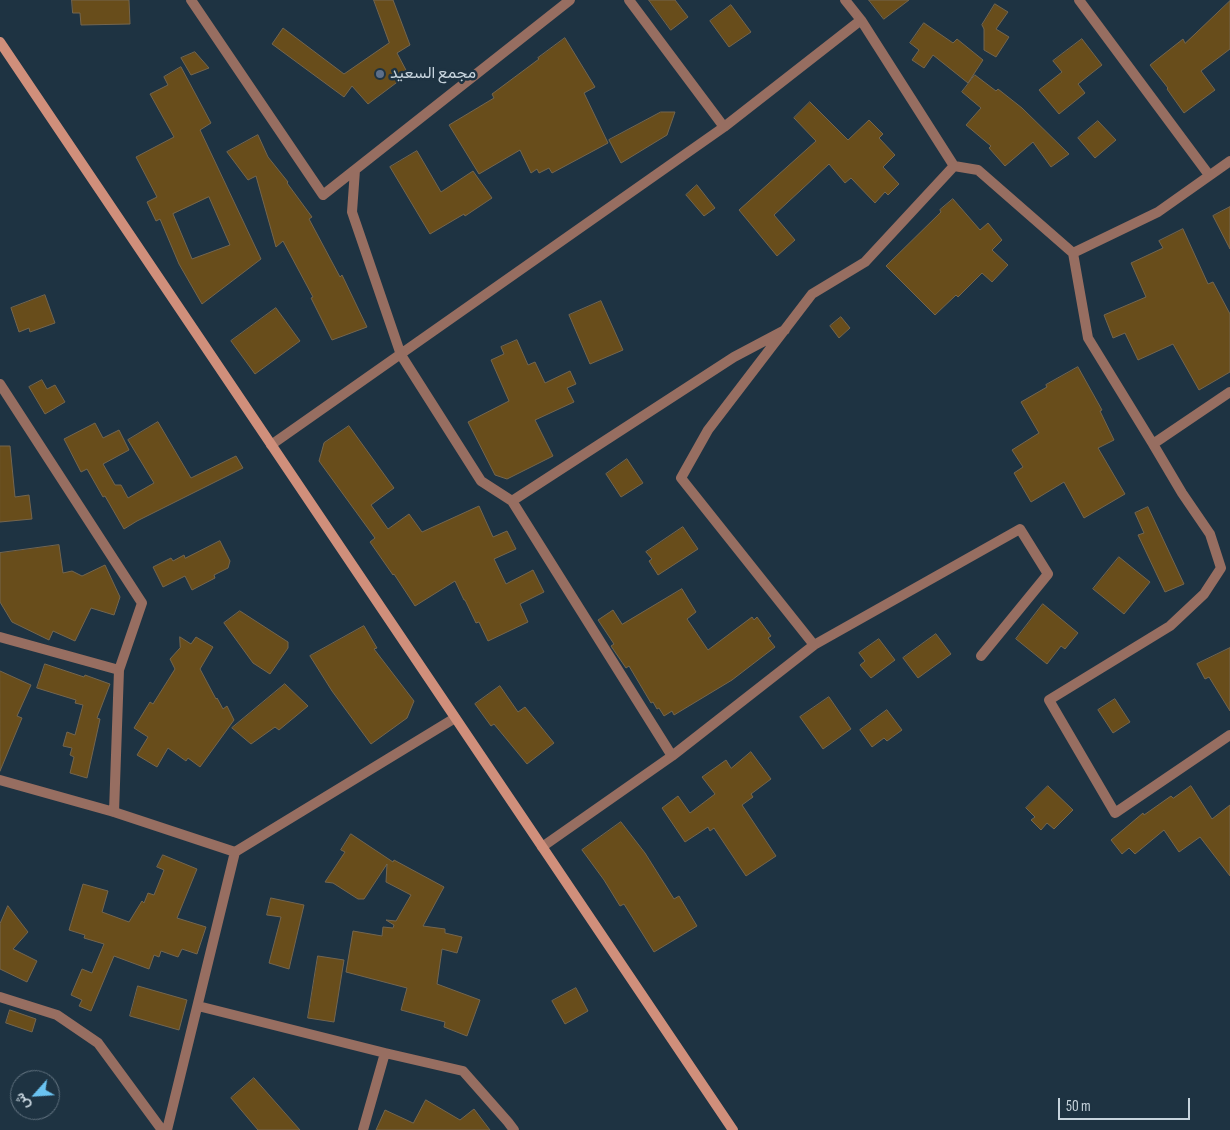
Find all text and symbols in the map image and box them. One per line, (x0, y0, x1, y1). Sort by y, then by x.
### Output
place label: مجمع السعيد (390, 64, 476, 84)
marker: مجمع السعيد (374, 68, 386, 80)
north arrow (10, 1070, 60, 1120)
scale bar (1060, 1088, 1192, 1120)
text: ش (11, 1090, 33, 1113)
text: 50 m (1066, 1097, 1091, 1116)

